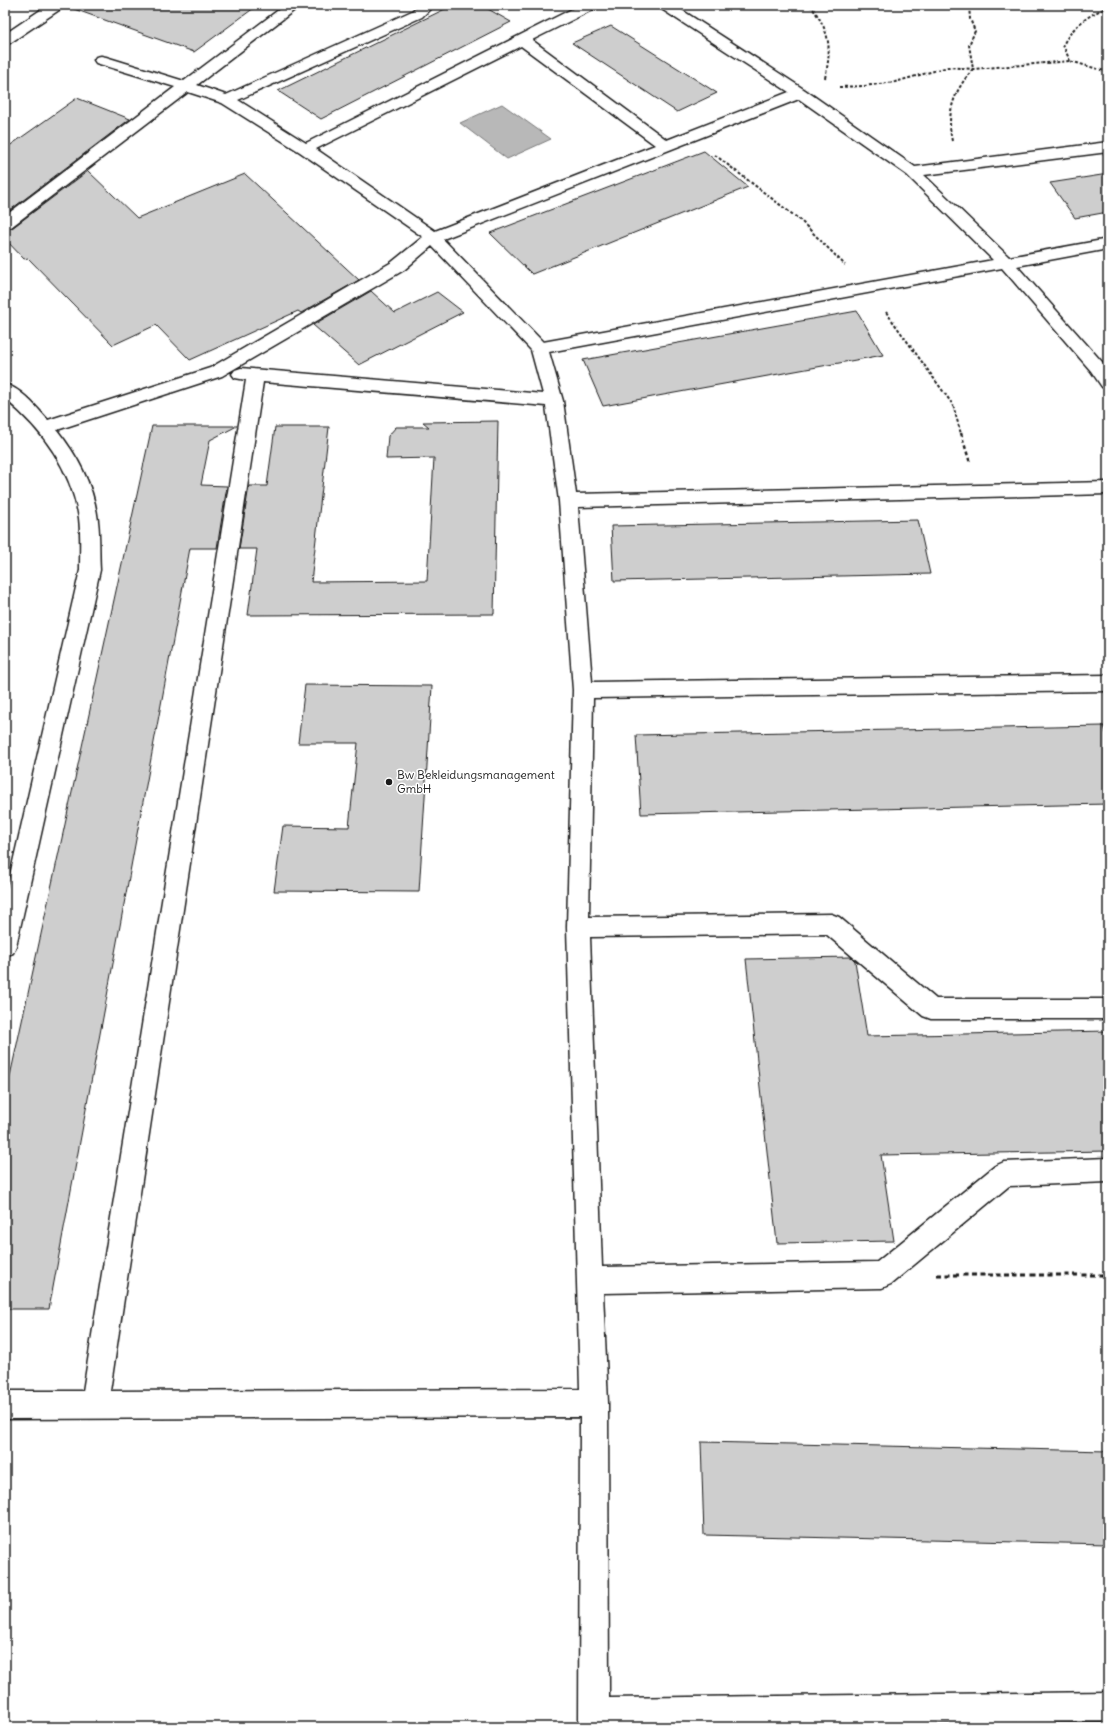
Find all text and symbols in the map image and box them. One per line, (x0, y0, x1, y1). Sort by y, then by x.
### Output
place label: Bw Bekleidungsmanagement GmbH (397, 767, 555, 796)
marker: Bw Bekleidungsmanagement GmbH (384, 777, 394, 787)

